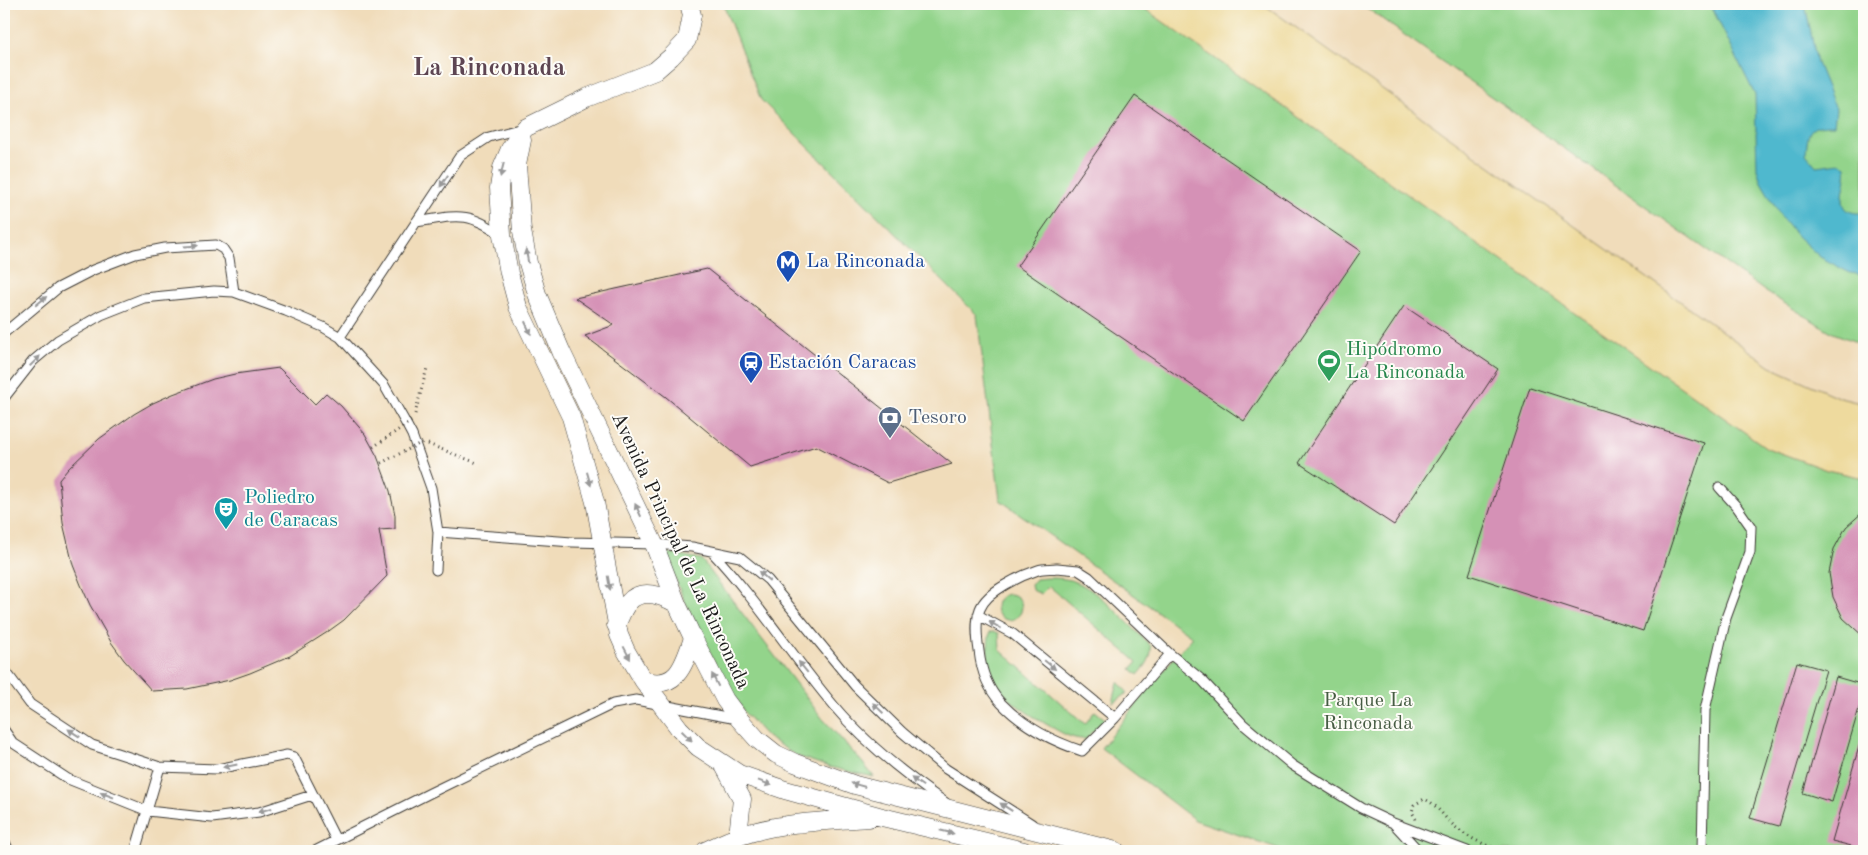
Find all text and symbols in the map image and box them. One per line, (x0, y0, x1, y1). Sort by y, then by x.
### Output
district label: La Rinconada (412, 56, 566, 81)
one-way arrow (498, 163, 506, 178)
one-way arrow (439, 174, 448, 188)
one-way arrow (183, 242, 199, 250)
one-way arrow (522, 247, 530, 263)
metro station icon: La Rinconada (775, 249, 801, 283)
place label: La Rinconada (806, 252, 925, 272)
one-way arrow (34, 296, 47, 307)
one-way arrow (525, 321, 533, 335)
place label: Hipódromo La Rinconada (1346, 340, 1465, 383)
sports icon: Hipódromo La Rinconada (1316, 348, 1342, 382)
station icon: Estación Caracas (738, 350, 764, 384)
place label: Estación Caracas (768, 353, 916, 373)
one-way arrow (28, 355, 40, 367)
bank icon: Tesoro (877, 405, 903, 439)
place label: Tesoro (908, 408, 967, 428)
street label: Avenida Principal de La Rinconada (607, 410, 753, 692)
one-way arrow (585, 471, 593, 486)
place label: Poliedro de Caracas (244, 488, 338, 531)
theatre icon: Poliedro de Caracas (213, 496, 239, 530)
one-way arrow (634, 503, 642, 517)
one-way arrow (758, 570, 770, 582)
one-way arrow (605, 576, 613, 591)
one-way arrow (988, 621, 1003, 629)
one-way arrow (623, 646, 631, 661)
one-way arrow (1044, 660, 1057, 671)
one-way arrow (797, 661, 808, 674)
one-way arrow (711, 673, 719, 687)
park label: Parque La Rinconada (1323, 691, 1413, 734)
one-way arrow (872, 702, 884, 714)
one-way arrow (68, 728, 81, 738)
one-way arrow (681, 730, 693, 742)
one-way arrow (221, 763, 237, 771)
one-way arrow (910, 777, 923, 787)
one-way arrow (758, 779, 773, 787)
one-way arrow (851, 781, 866, 789)
one-way arrow (99, 791, 114, 799)
one-way arrow (999, 803, 1012, 812)
one-way arrow (258, 806, 273, 814)
one-way arrow (939, 828, 954, 836)

